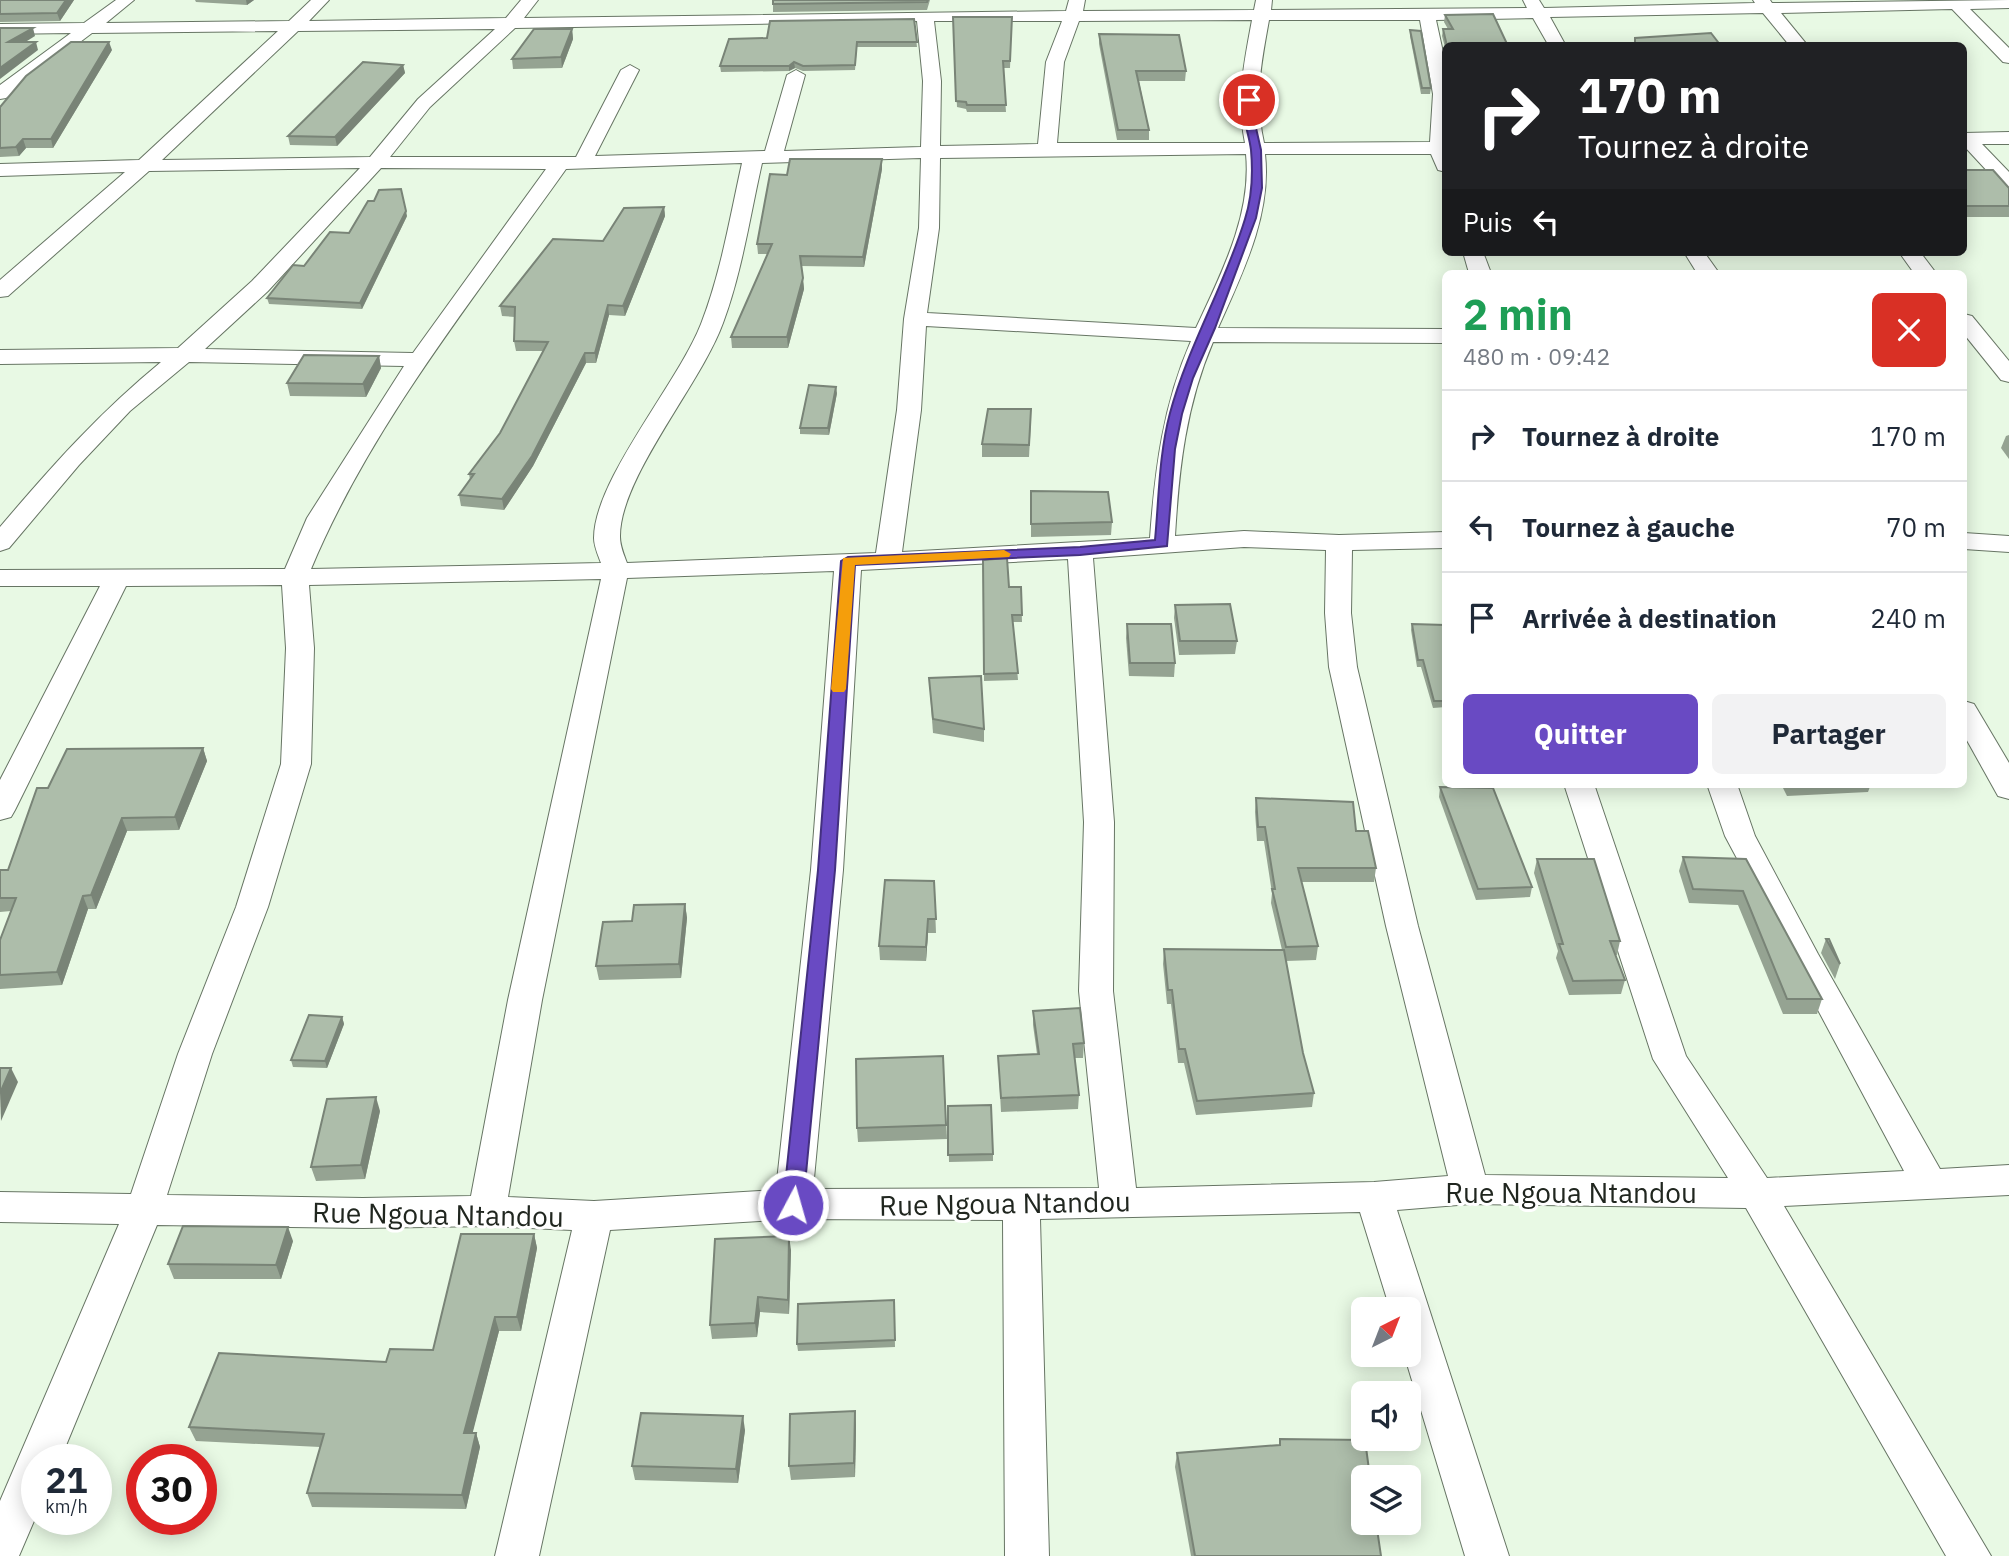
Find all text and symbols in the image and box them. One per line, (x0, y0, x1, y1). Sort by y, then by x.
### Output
text: 170 m (1578, 63, 1722, 126)
pin (1219, 70, 1279, 130)
icon: right (1463, 70, 1554, 161)
icon: arrive (1230, 81, 1268, 119)
text: Tournez à droite (1578, 125, 1809, 167)
icon: left (1527, 203, 1565, 241)
text: Puis (1463, 205, 1513, 239)
text: 2 min (1463, 287, 1573, 342)
button: close (1872, 293, 1946, 367)
text: 480 m · 09:42 (1463, 341, 1610, 371)
icon: right (1463, 417, 1501, 455)
text: Tournez à droite (1522, 419, 1719, 453)
text: 170 m (1870, 419, 1946, 453)
icon: left (1463, 508, 1501, 546)
text: Tournez à gauche (1522, 510, 1735, 544)
text: 70 m (1886, 510, 1946, 544)
icon: arrive (1463, 599, 1501, 637)
text: Arrivée à destination (1522, 601, 1777, 635)
text: 240 m (1870, 601, 1946, 635)
button: Quitter (1463, 694, 1698, 774)
button: Partager (1712, 694, 1946, 774)
position arrow (756, 1168, 830, 1242)
street label: Rue Ngoua Ntandou (1445, 1174, 1697, 1211)
street label: Rue Ngoua Ntandou (879, 1182, 1131, 1224)
street label: Rue Ngoua Ntandou (312, 1193, 564, 1235)
north arrow (1351, 1297, 1421, 1367)
map controls (1351, 1297, 1421, 1535)
button: sound (1351, 1381, 1421, 1451)
speed limit sign: 30 (126, 1444, 217, 1535)
text: 21 (45, 1457, 88, 1503)
button: layers (1351, 1465, 1421, 1535)
text: km/h (45, 1495, 88, 1518)

